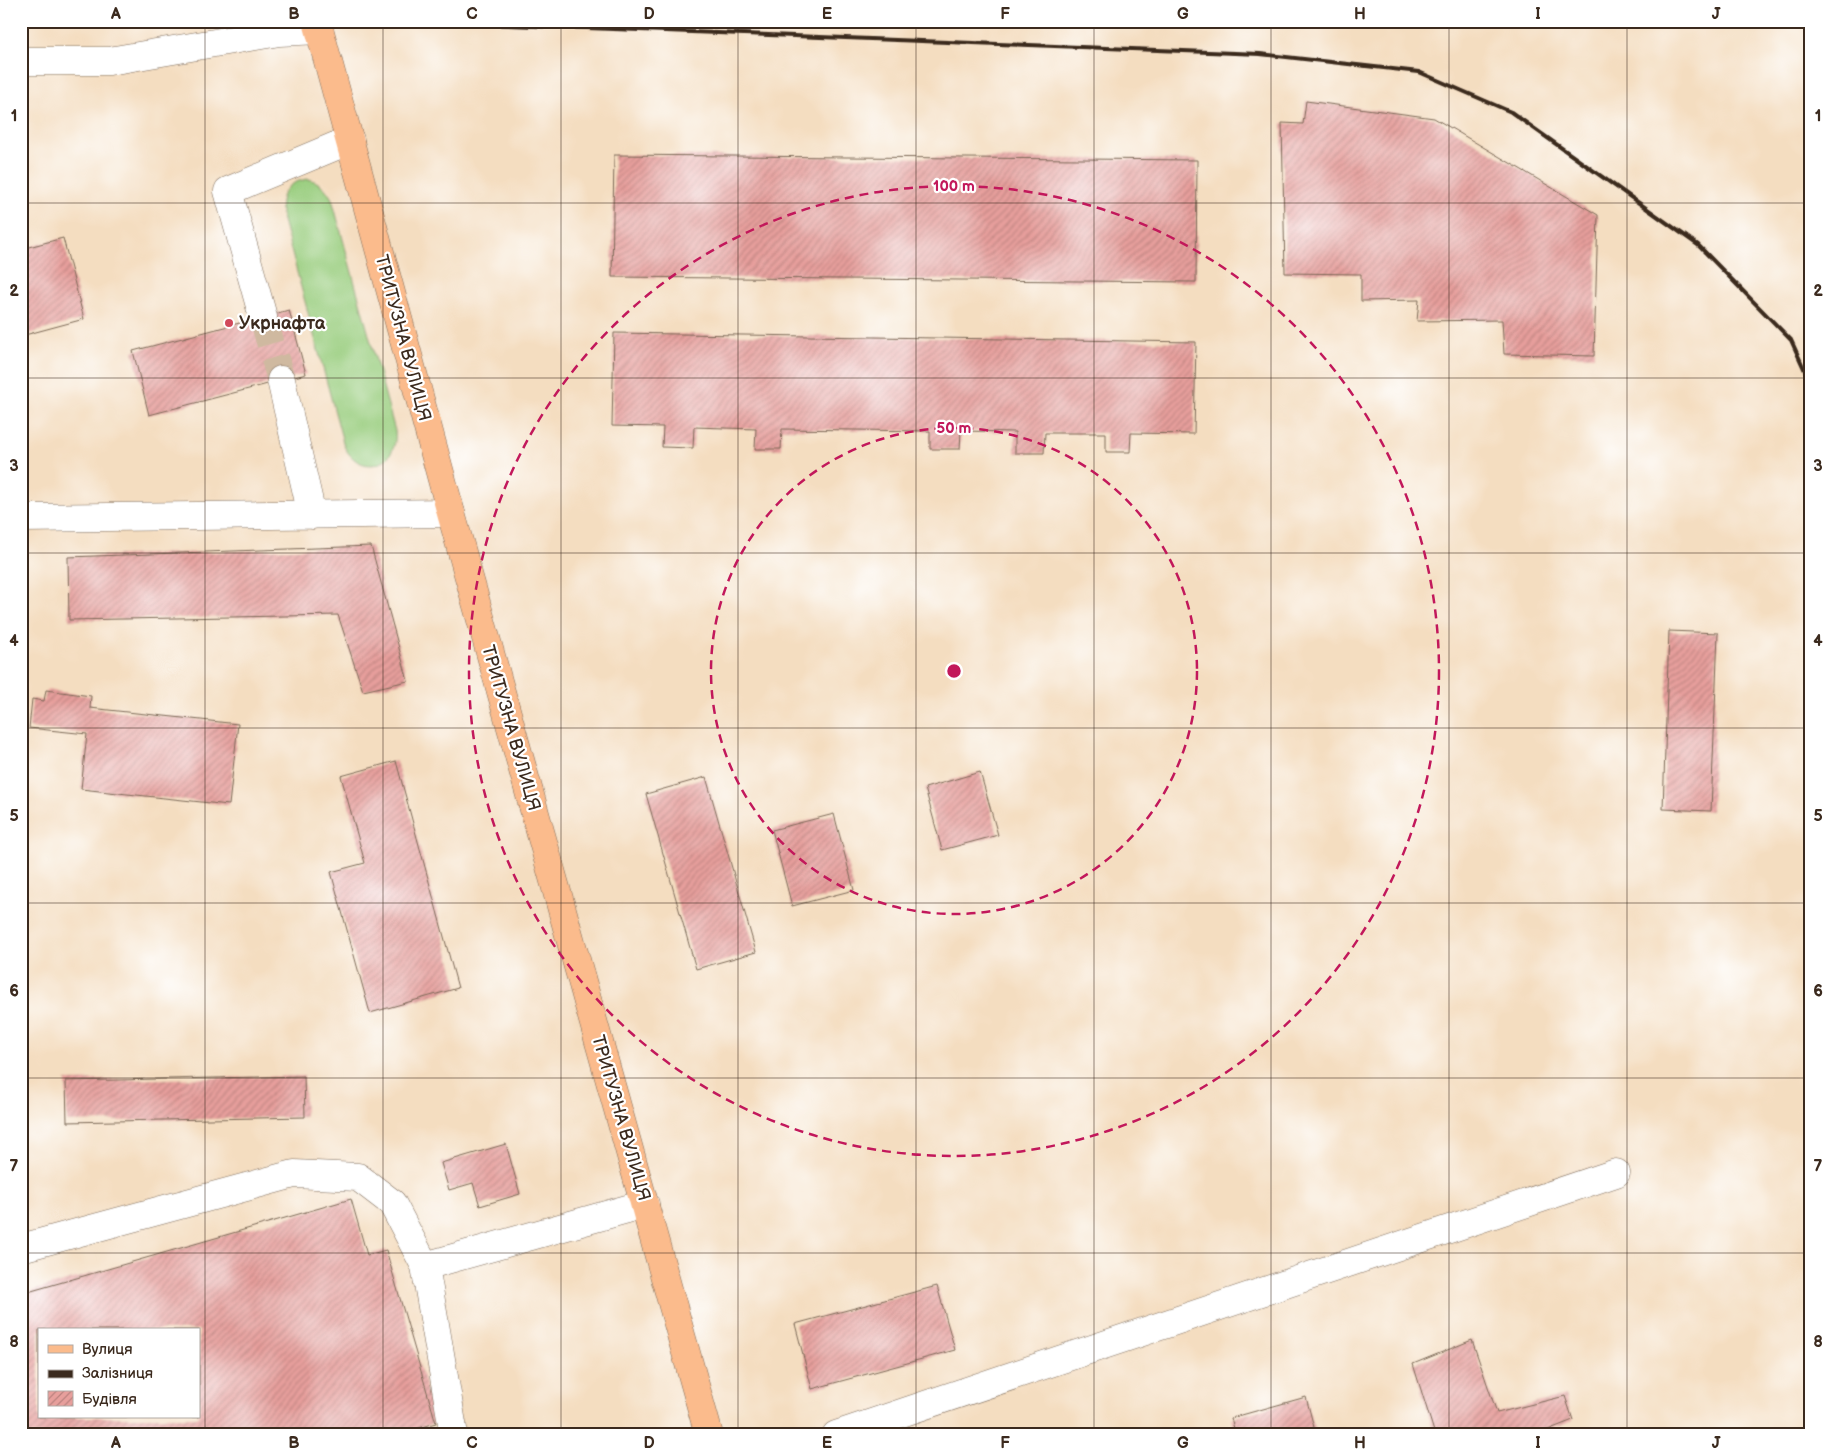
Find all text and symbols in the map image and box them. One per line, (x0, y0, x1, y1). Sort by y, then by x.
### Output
text: A (110, 5, 121, 24)
text: B (288, 5, 300, 24)
text: C (466, 5, 478, 24)
text: D (643, 5, 655, 24)
text: E (822, 5, 832, 24)
text: F (1000, 5, 1010, 24)
text: G (1177, 5, 1189, 24)
text: H (1354, 5, 1366, 24)
text: I (1535, 5, 1541, 24)
text: J (1712, 5, 1721, 24)
text: 1 (11, 107, 17, 126)
text: 1 (1815, 107, 1821, 126)
text: 100 m (933, 177, 975, 196)
street label: ТРИТУЗНА ВУЛИЦЯ (371, 252, 435, 424)
text: 2 (9, 282, 19, 301)
text: 2 (1813, 282, 1823, 301)
place label: Укрнафта (239, 313, 326, 334)
marker: Укрнафта (223, 317, 235, 329)
text: 50 m (937, 419, 972, 438)
text: 3 (9, 457, 19, 476)
text: 3 (1813, 457, 1823, 476)
text: 4 (9, 632, 19, 651)
text: 4 (1813, 632, 1823, 651)
street label: ТРИТУЗНА ВУЛИЦЯ (477, 643, 545, 813)
centre of rings (945, 662, 963, 680)
text: 5 (9, 807, 19, 826)
text: 5 (1813, 807, 1823, 826)
text: 6 (9, 982, 19, 1001)
text: 6 (1813, 982, 1823, 1001)
street label: ТРИТУЗНА ВУЛИЦЯ (587, 1033, 655, 1203)
text: 7 (10, 1157, 19, 1176)
text: 7 (1814, 1157, 1823, 1176)
legend (38, 1328, 200, 1418)
text: 8 (9, 1333, 19, 1352)
text: 8 (1813, 1333, 1823, 1352)
text: Вулиця (82, 1340, 133, 1359)
text: Залізниця (82, 1364, 153, 1383)
text: Будівля (82, 1390, 137, 1409)
text: A (110, 1434, 121, 1453)
text: B (288, 1434, 300, 1453)
text: C (466, 1434, 478, 1453)
text: D (643, 1434, 655, 1453)
text: E (822, 1434, 832, 1453)
text: F (1000, 1434, 1010, 1453)
text: G (1177, 1434, 1189, 1453)
text: H (1354, 1434, 1366, 1453)
text: I (1535, 1434, 1541, 1453)
text: J (1712, 1434, 1721, 1453)

